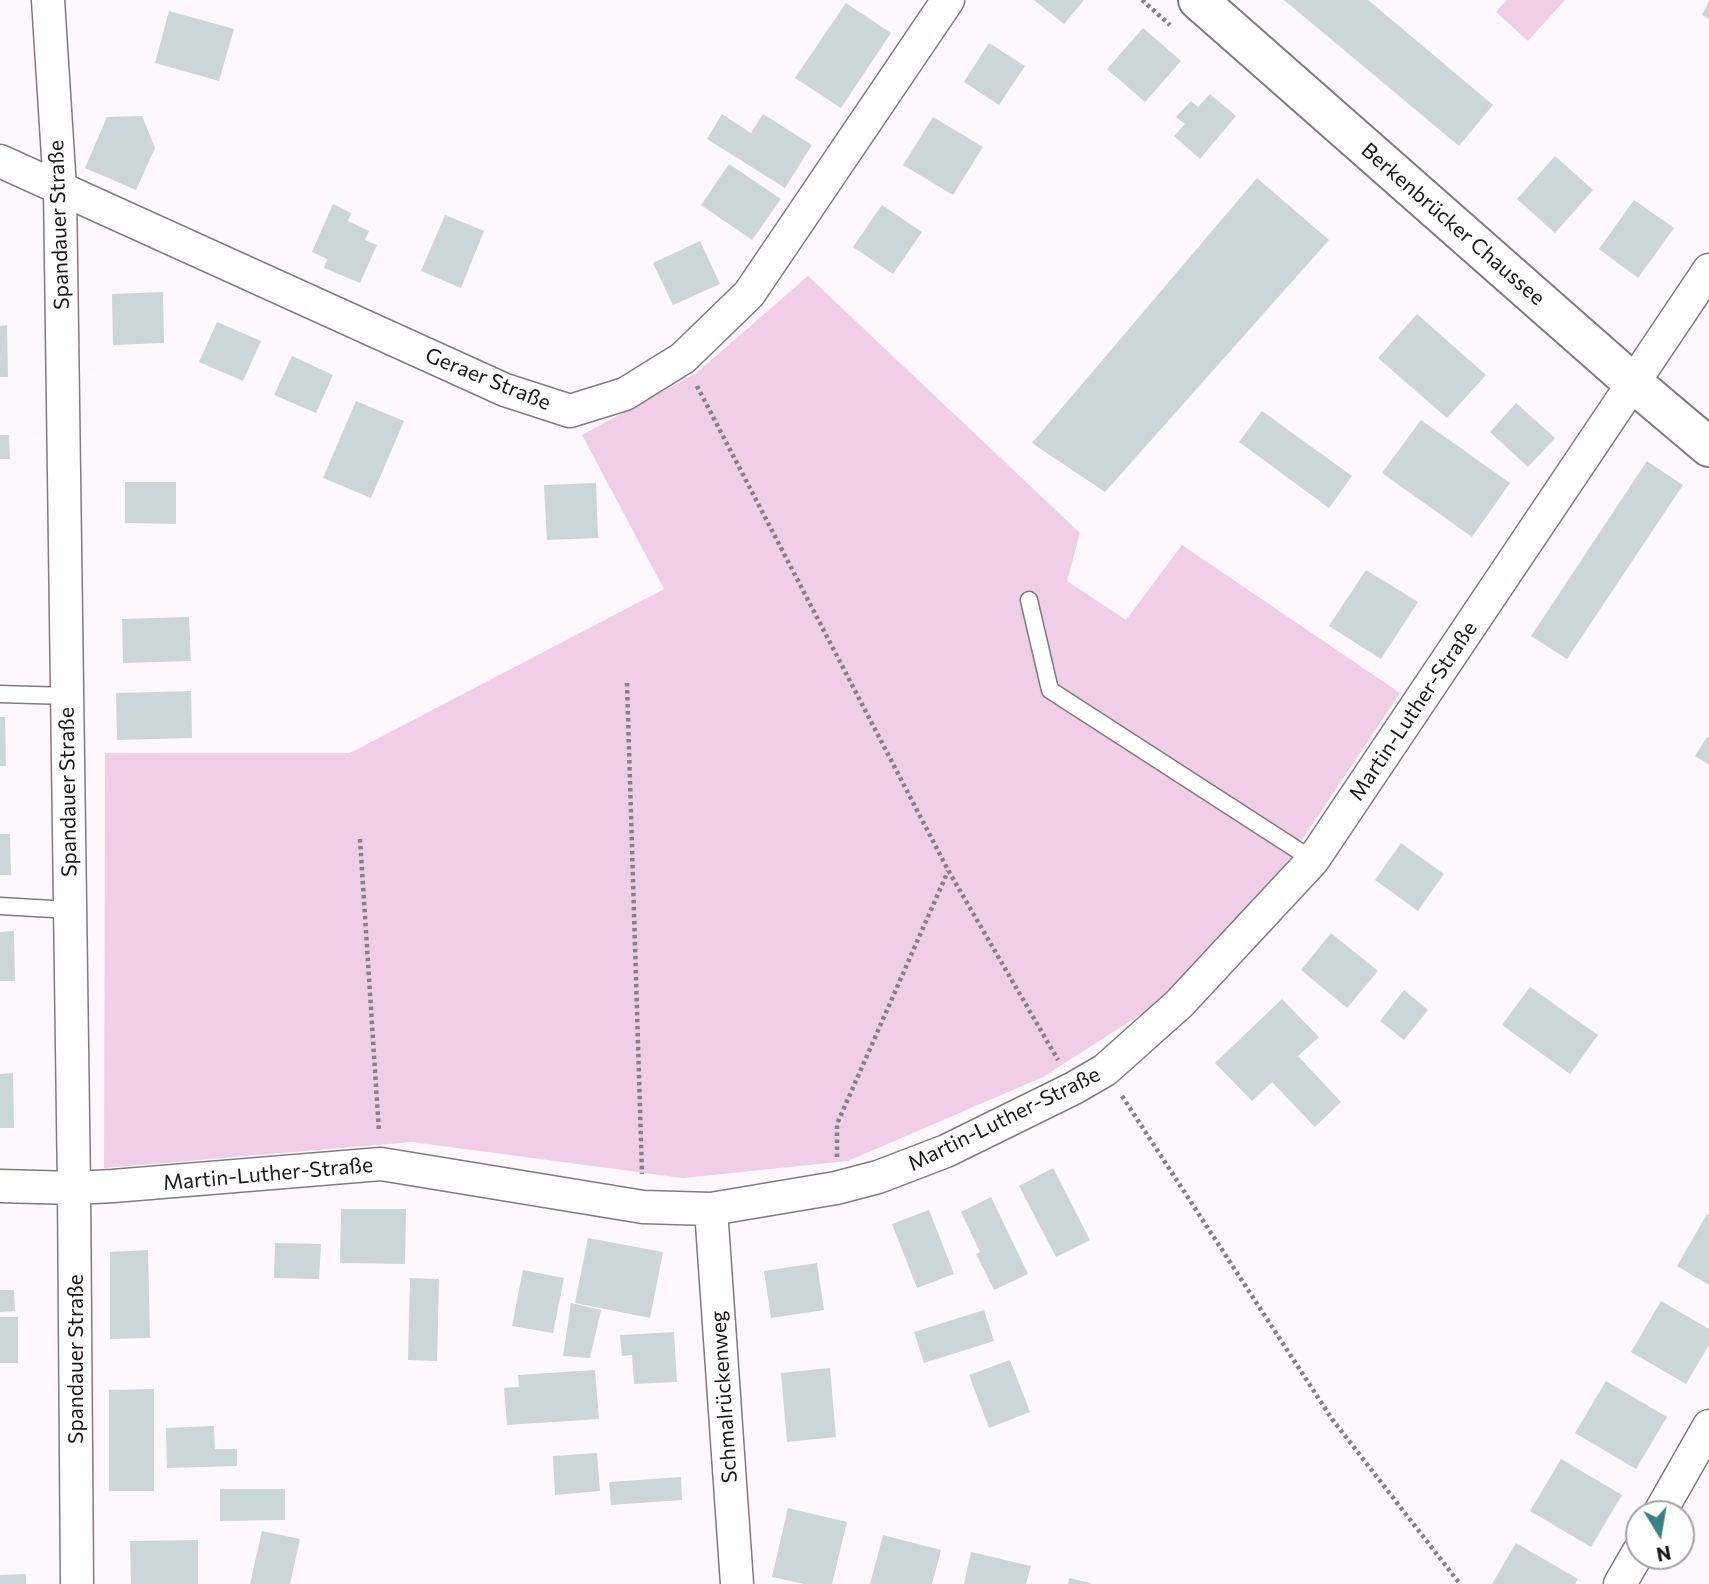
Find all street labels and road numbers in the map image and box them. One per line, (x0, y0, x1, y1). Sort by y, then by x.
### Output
street label: Berkenbrücker Chaussee (1356, 137, 1550, 311)
street label: Spandauer Straße (43, 140, 75, 310)
street label: Geraer Straße (422, 342, 554, 416)
street label: Martin-Luther-Straße (1344, 617, 1482, 805)
street label: Spandauer Straße (54, 707, 82, 877)
street label: Martin-Luther-Straße (904, 1062, 1104, 1176)
street label: Martin-Luther-Straße (162, 1152, 374, 1196)
street label: Spandauer Straße (63, 1274, 89, 1444)
street label: Schmalrückenweg (705, 1310, 743, 1484)

